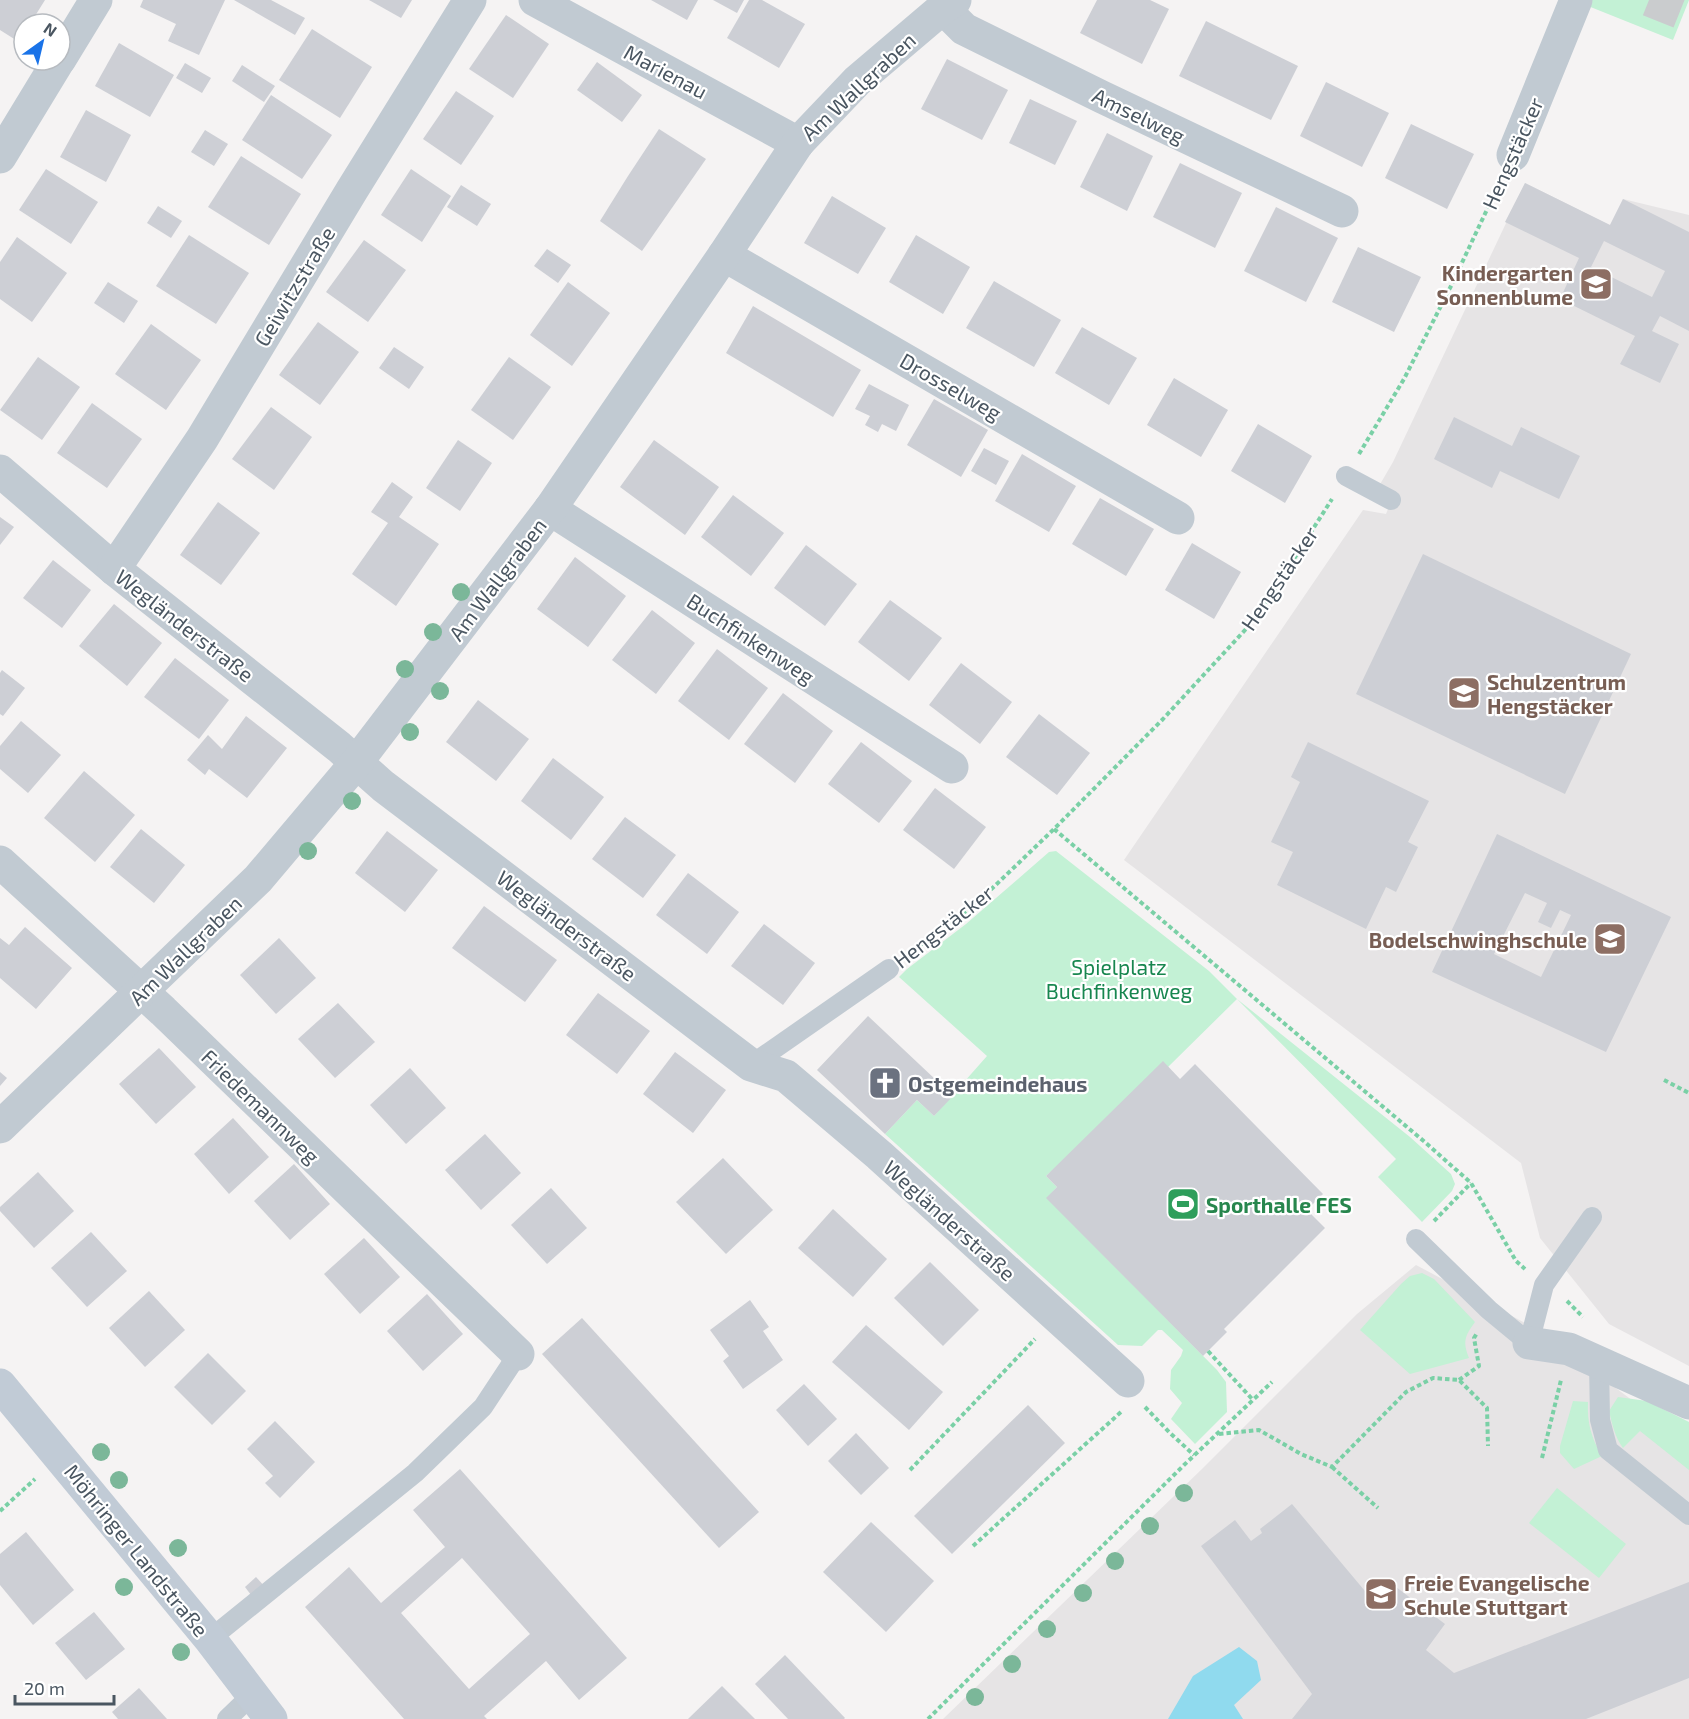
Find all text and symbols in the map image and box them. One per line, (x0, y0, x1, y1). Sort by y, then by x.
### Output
north arrow (12, 12, 72, 72)
text: N (41, 18, 61, 40)
street label: Am Wallgraben (796, 27, 920, 145)
street label: Marienau (620, 39, 712, 103)
street label: Amselweg (1089, 82, 1189, 148)
street label: Hengstäcker (1476, 93, 1548, 213)
street label: Geiwitzstraße (249, 222, 339, 350)
place label: Kindergarten Sonnenblume (1436, 260, 1573, 309)
school or university icon: Kindergarten Sonnenblume (1578, 266, 1614, 302)
street label: Drosselweg (896, 347, 1006, 425)
street label: Am Wallgraben (443, 513, 551, 645)
street label: Hengstäcker (1235, 521, 1323, 635)
street label: Wegländerstraße (111, 563, 259, 687)
street label: Buchfinkenweg (683, 588, 819, 689)
place label: Schulzentrum Hengstäcker (1487, 669, 1626, 718)
school or university icon: Schulzentrum Hengstäcker (1446, 675, 1482, 711)
street label: Wegländerstraße (492, 864, 642, 986)
street label: Hengstäcker (888, 879, 998, 973)
street label: Am Wallgraben (124, 890, 246, 1010)
school or university icon: Bodelschwinghschule (1592, 921, 1628, 957)
place label: Bodelschwinghschule (1369, 927, 1587, 952)
park label: Spielplatz Buchfinkenweg (1046, 954, 1193, 1003)
street label: Friedemannweg (197, 1044, 325, 1169)
church icon: Ostgemeindehaus (867, 1065, 903, 1101)
place label: Ostgemeindehaus (908, 1071, 1087, 1096)
street label: Wegländerstraße (879, 1154, 1021, 1286)
sports icon: Sporthalle FES (1165, 1186, 1201, 1222)
place label: Sporthalle FES (1206, 1192, 1352, 1217)
street label: Möhringer Landstraße (60, 1459, 214, 1641)
place label: Freie Evangelische Schule Stuttgart (1404, 1570, 1590, 1619)
school or university icon: Freie Evangelische Schule Stuttgart (1363, 1576, 1399, 1612)
scale bar (15, 1668, 114, 1706)
text: 20 m (24, 1677, 65, 1699)

